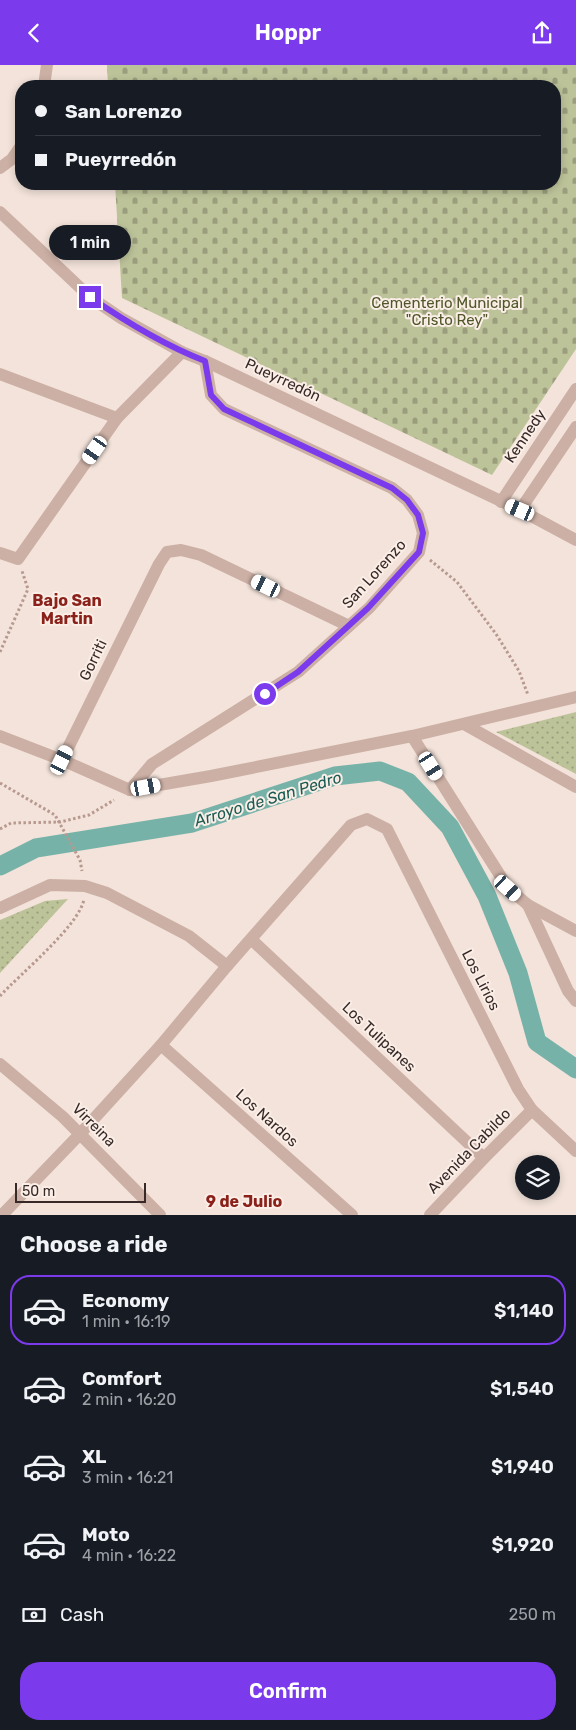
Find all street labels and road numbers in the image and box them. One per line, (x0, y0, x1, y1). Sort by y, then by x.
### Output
street label: Pueyrredón (242, 355, 324, 405)
street label: Kennedy (501, 406, 549, 466)
street label: San Lorenzo (338, 536, 410, 612)
street label: Gorriti (75, 637, 111, 683)
street label: Los Lirios (458, 947, 504, 1014)
street label: Los Tulipanes (338, 998, 420, 1076)
street label: Los Nardos (232, 1085, 302, 1151)
street label: Virreina (69, 1100, 119, 1150)
street label: Avenida Cabildo (424, 1105, 514, 1197)

